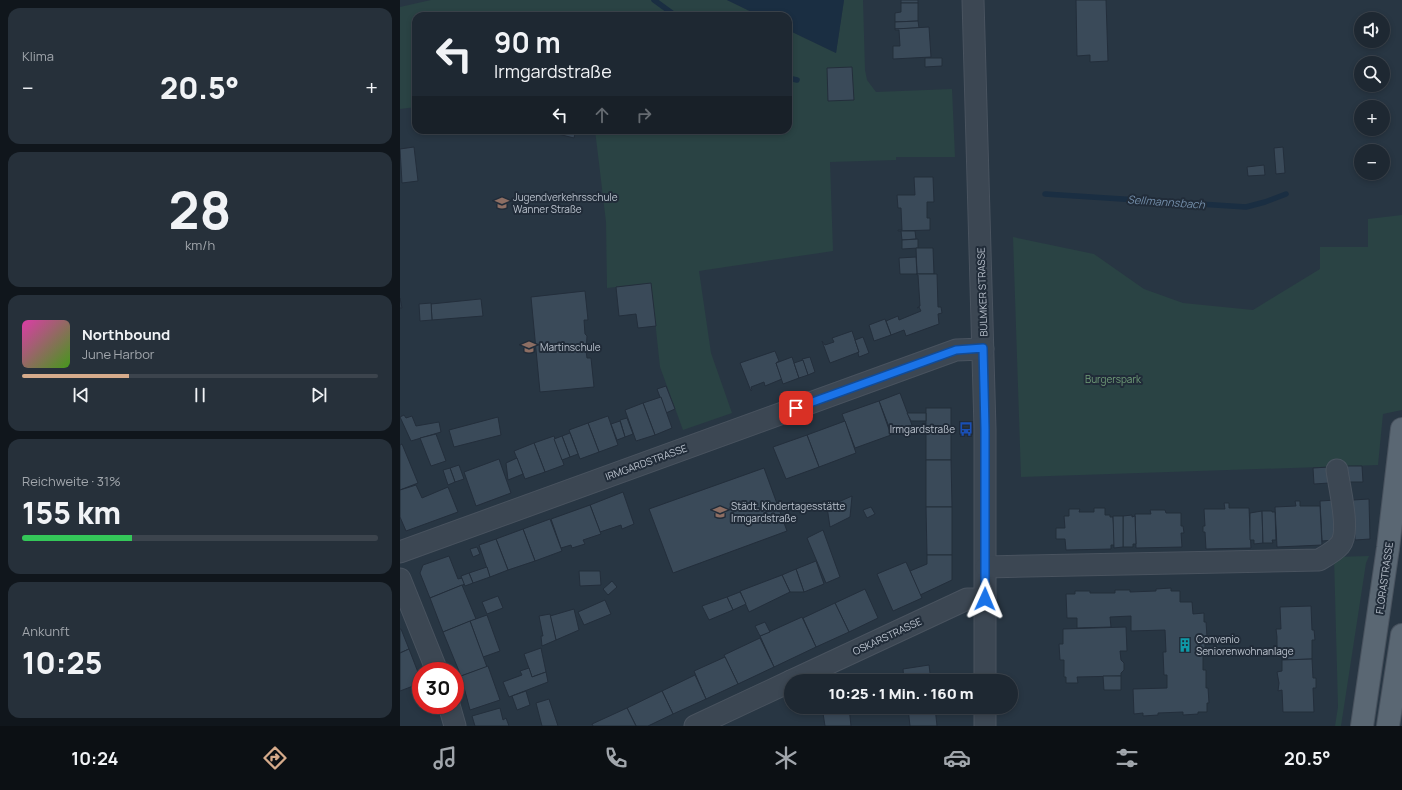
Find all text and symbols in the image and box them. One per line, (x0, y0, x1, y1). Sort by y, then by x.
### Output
map controls (1354, 12, 1390, 180)
button: sound (1354, 12, 1390, 48)
text: 90 m (494, 23, 561, 61)
icon: left (428, 28, 480, 80)
text: Klima (22, 47, 54, 65)
button: search (1354, 56, 1390, 92)
text: Irmgardstraße (494, 59, 612, 83)
text: 20.5° (160, 67, 239, 108)
text: − (22, 73, 34, 103)
text: + (365, 73, 378, 103)
button: + (1354, 100, 1390, 136)
icon: left (549, 104, 571, 126)
icon: ahead (591, 104, 613, 126)
icon: right (633, 104, 655, 126)
button: − (1354, 144, 1390, 180)
text: 28 (169, 174, 231, 245)
place label: Jugendverkehrsschule Wanner Straße (513, 190, 618, 216)
water label: Sellmannsbach (1127, 191, 1206, 212)
school or university icon: Jugendverkehrsschule Wanner Straße (494, 195, 510, 211)
text: km/h (185, 236, 215, 254)
street label: BULMKER STRASSE (973, 247, 991, 337)
text: Northbound (82, 324, 170, 345)
school or university icon: Martinschule (521, 339, 537, 355)
place label: Martinschule (540, 340, 601, 354)
text: June Harbor (82, 345, 155, 363)
park label: Burgerspark (1085, 372, 1142, 386)
icon: previous (70, 384, 92, 406)
icon: pause (189, 384, 211, 406)
icon: next (308, 384, 330, 406)
pin (779, 391, 813, 425)
icon: arrive (785, 397, 807, 419)
bus stop icon: Irmgardstraße (958, 421, 974, 437)
place label: Irmgardstraße (890, 422, 955, 436)
street label: IRMGARDSTRASSE (603, 441, 689, 483)
text: Reichweite · 31% (22, 472, 121, 490)
text: 155 km (22, 492, 121, 533)
place label: Städt. Kindertagesstätte Irmgardstraße (731, 499, 846, 525)
school or university icon: Städt. Kindertagesstätte Irmgardstraße (712, 504, 728, 520)
street label: FLORASTRASSE (1372, 541, 1396, 615)
position arrow (964, 578, 1006, 620)
street label: OSKARSTRASSE (850, 614, 924, 658)
text: Ankunft (22, 622, 70, 640)
place label: Convenio Seniorenwohnanlage (1196, 632, 1294, 658)
building icon: Convenio Seniorenwohnanlage (1177, 637, 1193, 653)
text: 10:25 (22, 642, 102, 683)
speed limit sign: 30 (412, 662, 464, 714)
text: 10:25 · 1 Min. · 160 m (828, 683, 974, 704)
icon: directions (261, 744, 289, 772)
icon: music (431, 744, 459, 772)
icon: phone (602, 744, 630, 772)
icon: climate (772, 744, 800, 772)
icon: car (943, 744, 971, 772)
icon: filters (1113, 744, 1141, 772)
text: 10:24 (71, 746, 118, 770)
text: 20.5° (1284, 746, 1331, 770)

